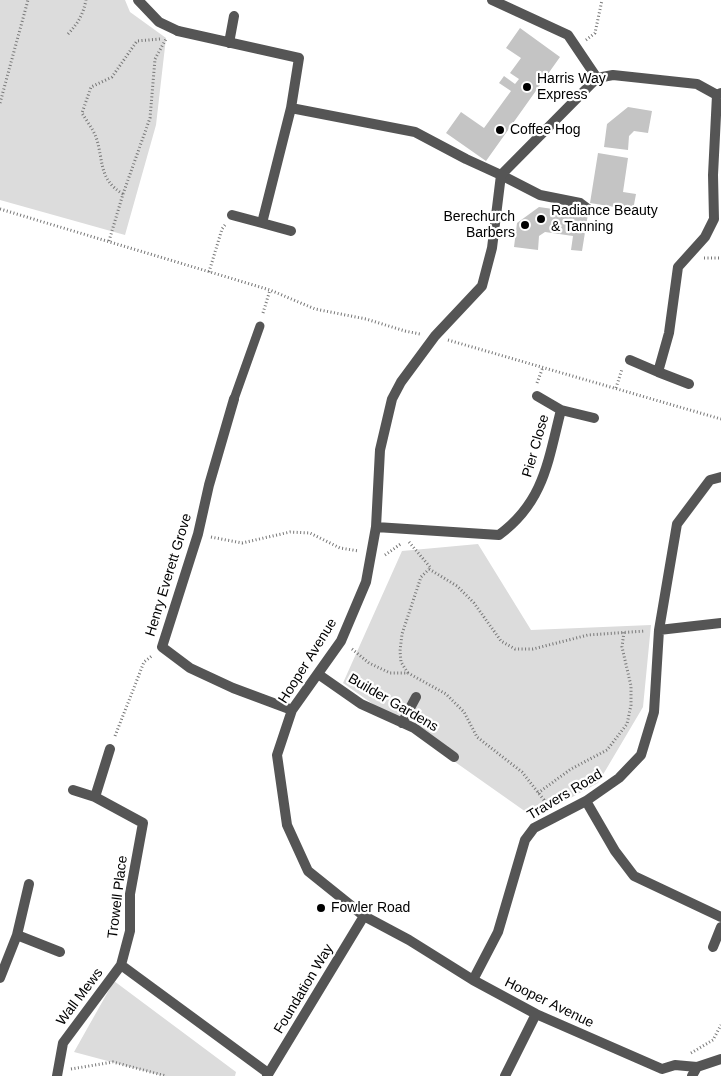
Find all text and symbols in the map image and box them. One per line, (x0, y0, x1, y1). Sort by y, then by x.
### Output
place label: Harris Way Express (537, 71, 606, 104)
marker: Harris Way Express (521, 81, 533, 93)
place label: Coffee Hog (510, 122, 581, 138)
marker: Coffee Hog (494, 124, 506, 136)
place label: Radiance Beauty & Tanning (551, 203, 658, 236)
place label: Berechurch Barbers (443, 209, 515, 242)
marker: Radiance Beauty & Tanning (535, 213, 547, 225)
marker: Berechurch Barbers (519, 219, 531, 231)
street label: Pier Close (519, 413, 553, 479)
street label: Henry Everett Grove (142, 512, 196, 638)
street label: Hooper Avenue (275, 615, 341, 707)
street label: Builder Gardens (345, 670, 441, 736)
street label: Travers Road (525, 766, 605, 824)
street label: Trowell Place (105, 855, 131, 939)
place label: Fowler Road (331, 900, 410, 916)
marker: Fowler Road (315, 902, 327, 914)
street label: Foundation Way (271, 941, 337, 1037)
street label: Wall Mews (53, 965, 107, 1029)
street label: Hooper Avenue (502, 974, 596, 1032)

